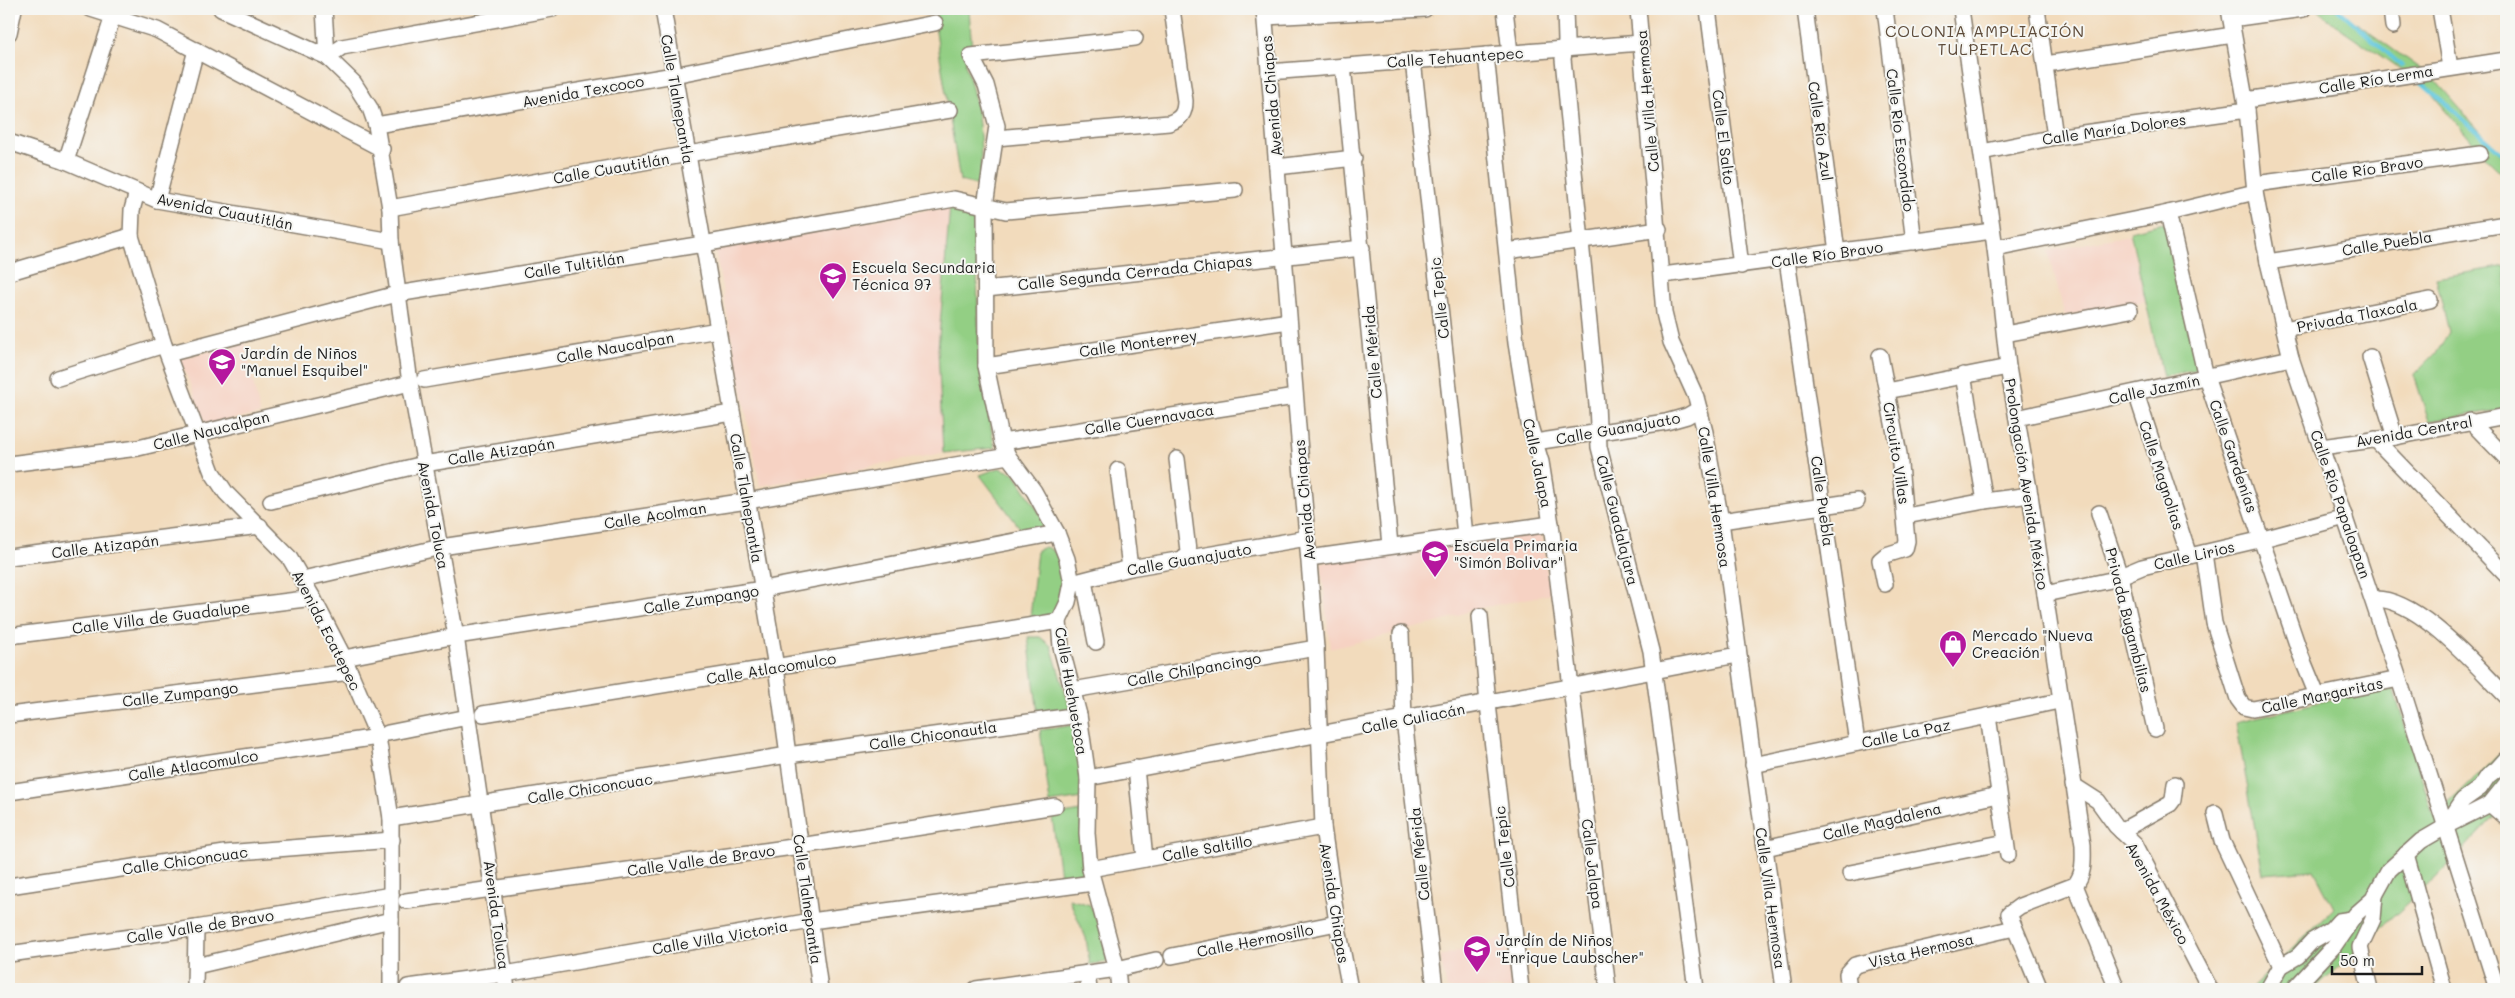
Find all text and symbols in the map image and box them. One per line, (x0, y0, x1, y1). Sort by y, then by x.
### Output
district label: COLONIA AMPLIACIÓN TULPETLAC (1885, 20, 2085, 59)
street label: Calle Villa Hermosa (1631, 29, 1663, 173)
street label: Calle Tlalnepantla (657, 33, 699, 165)
street label: Avenida Chiapas (1256, 35, 1286, 157)
street label: Calle Tehuantepec (1386, 42, 1524, 72)
street label: Calle Río Lerma (2317, 60, 2435, 98)
street label: Calle Río Escondido (1882, 67, 1920, 213)
street label: Avenida Texcoco (521, 70, 646, 112)
street label: Calle Río Azul (1804, 80, 1838, 182)
street label: Calle El Salto (1708, 88, 1740, 186)
street label: Calle María Dolores (2041, 109, 2187, 149)
street label: Calle Cuautitlán (551, 148, 671, 188)
street label: Calle Río Bravo (2310, 151, 2424, 187)
street label: Avenida Cuautitlán (155, 188, 295, 234)
street label: Calle Puebla (2340, 226, 2434, 260)
street label: Calle Río Bravo (1770, 236, 1884, 272)
street label: Calle Tultitlán (522, 247, 626, 283)
street label: Calle Segunda Cerrada Chiapas (1017, 250, 1253, 294)
street label: Calle Tepic (1425, 256, 1453, 340)
place label: Escuela Secundaria Técnica 97 (852, 257, 996, 294)
school or university icon: Escuela Secundaria Técnica 97 (818, 261, 848, 300)
street label: Privada Tlaxcala (2295, 293, 2419, 337)
street label: Calle Mérida (1358, 304, 1386, 400)
street label: Calle Monterrey (1078, 325, 1198, 361)
street label: Calle Naucalpan (555, 327, 675, 367)
place label: Jardín de Niños "Manuel Esquibel" (241, 343, 368, 380)
school or university icon: Jardín de Niños "Manuel Esquibel" (207, 347, 237, 386)
street label: Calle Jazmín (2107, 370, 2201, 408)
street label: Prolongación Avenida México (2000, 377, 2054, 591)
street label: Calle Gardenías (2205, 397, 2263, 515)
street label: Calle Cuernavaca (1083, 399, 1215, 439)
street label: Circuito Villas (1879, 400, 1915, 506)
street label: Calle Naucalpan (151, 406, 271, 454)
street label: Calle Guanajuato (1554, 407, 1682, 449)
street label: Avenida Central (2354, 411, 2474, 451)
street label: Calle Jalapa (1519, 416, 1557, 510)
street label: Calle Magnolias (2135, 418, 2189, 532)
street label: Calle Villa Hermosa (1694, 425, 1736, 569)
street label: Calle Río Papaloapan (2306, 427, 2376, 581)
street label: Calle Tlalnepantla (726, 432, 768, 564)
street label: Calle Atizapán (446, 433, 556, 469)
street label: Avenida Chiapas (1289, 439, 1319, 561)
street label: Calle Guadalajara (1592, 453, 1644, 587)
street label: Calle Puebla (1807, 455, 1839, 547)
street label: Avenida Toluca (414, 459, 454, 571)
street label: Calle Acolman (602, 497, 708, 533)
street label: Calle Atizapán (50, 530, 160, 562)
place label: Escuela Primaria "Simón Bolivar" (1454, 535, 1578, 572)
street label: Calle Lirios (2152, 536, 2236, 574)
street label: Calle Guanajuato (1125, 538, 1253, 580)
school or university icon: Escuela Primaria "Simón Bolivar" (1420, 539, 1450, 578)
street label: Privada Bugambilias (2101, 545, 2157, 695)
street label: Avenida Ecatepec (288, 566, 366, 694)
street label: Calle Zumpango (642, 580, 760, 618)
street label: Calle Villa de Guadalupe (71, 596, 251, 638)
place label: Mercado "Nueva Creación" (1972, 625, 2093, 662)
street label: Calle Huehuetoca (1051, 626, 1093, 756)
shop icon: Mercado "Nueva Creación" (1938, 629, 1968, 668)
street label: Calle Chilpancingo (1126, 647, 1263, 691)
street label: Calle Atlacomulco (705, 648, 837, 688)
street label: Calle Margaritas (2259, 672, 2385, 718)
street label: Calle Zumpango (121, 677, 239, 711)
street label: Calle Culiacán (1360, 698, 1466, 738)
street label: Calle La Paz (1860, 714, 1952, 752)
street label: Calle Chiconautla (868, 716, 998, 754)
street label: Calle Atlacomulco (127, 745, 259, 785)
street label: Calle Chiconcuac (526, 768, 654, 808)
street label: Calle Magdalena (1821, 798, 1943, 844)
street label: Calle Tepic (1489, 805, 1519, 889)
street label: Calle Mérida (1404, 806, 1434, 902)
street label: Calle Jalapa (1578, 818, 1608, 910)
street label: Calle Villa Hermosa (1751, 826, 1791, 970)
street label: Calle Saltillo (1161, 830, 1254, 866)
street label: Calle Tlalnepantla (789, 833, 827, 965)
street label: Avenida México (2122, 838, 2194, 948)
street label: Calle Valle de Bravo (626, 840, 776, 880)
street label: Calle Chiconcuac (121, 841, 249, 879)
street label: Avenida Chiapas (1316, 841, 1354, 965)
street label: Avenida Toluca (479, 859, 515, 971)
street label: Calle Valle de Bravo (125, 904, 275, 948)
street label: Calle Villa Victoria (651, 915, 789, 959)
street label: Calle Hermosillo (1195, 919, 1315, 961)
street label: Vista Hermosa (1866, 928, 1976, 972)
place label: Jardín de Niños "Enrique Laubscher" (1496, 930, 1644, 967)
school or university icon: Jardín de Niños "Enrique Laubscher" (1462, 934, 1492, 973)
scale bar (2332, 943, 2422, 975)
text: 50 m (2340, 950, 2375, 970)

